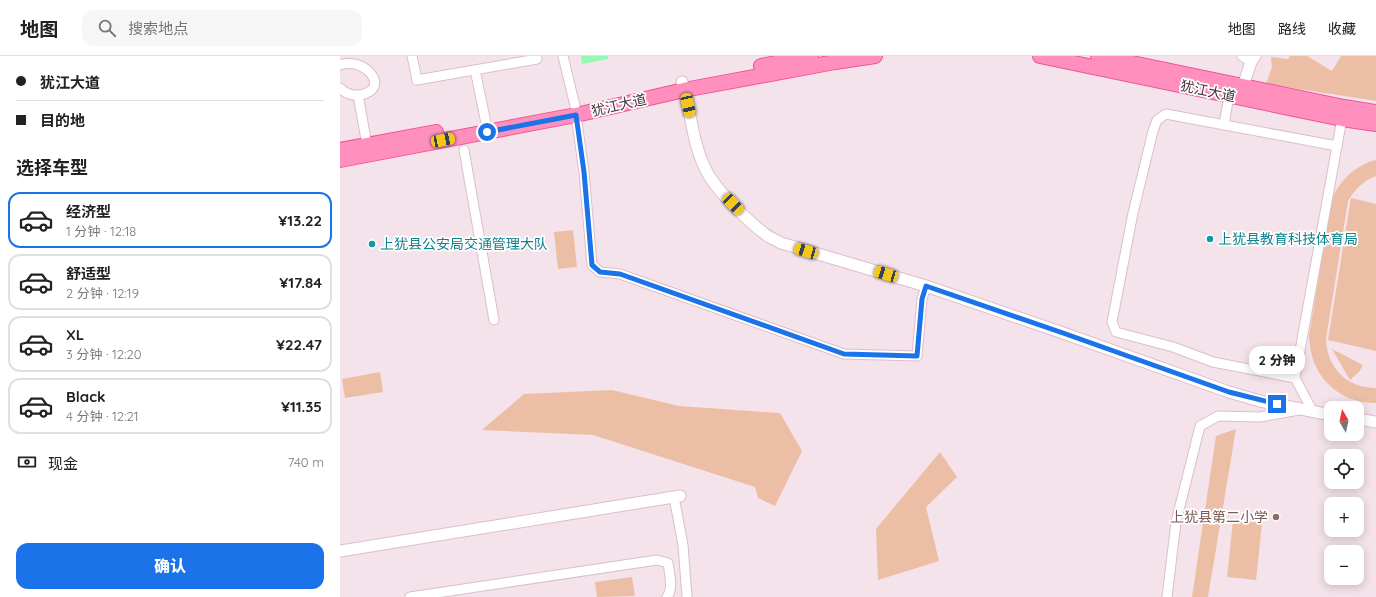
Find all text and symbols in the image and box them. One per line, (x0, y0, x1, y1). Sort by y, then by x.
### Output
search box (82, 10, 362, 46)
text: 地图 (20, 17, 58, 41)
icon: search (96, 17, 118, 39)
text: 搜索地点 (128, 19, 188, 38)
text: 地图 (1228, 20, 1256, 38)
text: 路线 (1278, 20, 1306, 38)
text: 收藏 (1328, 20, 1356, 38)
text: 犹江大道 (40, 73, 100, 92)
street label: 犹江大道 (1179, 76, 1237, 106)
street label: 犹江大道 (590, 90, 648, 120)
car (679, 92, 697, 118)
text: 目的地 (40, 111, 85, 130)
route start (478, 123, 496, 141)
car (430, 132, 456, 148)
text: 选择车型 (16, 156, 88, 179)
car (720, 191, 746, 217)
icon: car (18, 202, 54, 238)
text: 经济型 (66, 202, 111, 221)
text: ¥13.22 (278, 211, 322, 230)
text: 1 分钟 · 12:18 (66, 223, 136, 239)
place label: 上犹县教育科技体育局 (1218, 230, 1358, 248)
marker: 上犹县教育科技体育局 (1205, 234, 1215, 244)
place label: 上犹县公安局交通管理大队 (380, 235, 548, 253)
marker: 上犹县公安局交通管理大队 (367, 239, 377, 249)
car (793, 242, 819, 260)
icon: car (18, 264, 54, 300)
text: 舒适型 (66, 264, 111, 283)
car (873, 265, 899, 283)
text: ¥17.84 (279, 273, 322, 292)
text: 2 分钟 · 12:19 (66, 285, 139, 301)
text: XL (66, 325, 84, 344)
icon: car (18, 326, 54, 362)
text: ¥22.47 (276, 335, 322, 354)
text: 3 分钟 · 12:20 (66, 346, 141, 362)
callout: 2 分钟 (1249, 346, 1305, 374)
text: 2 分钟 (1258, 352, 1296, 368)
text: Black (66, 387, 106, 406)
icon: car (18, 388, 54, 424)
route end (1268, 395, 1286, 413)
text: ¥11.35 (281, 397, 322, 416)
north arrow (1324, 401, 1364, 441)
map controls (1324, 401, 1364, 585)
text: 4 分钟 · 12:21 (66, 408, 139, 424)
button: locate (1324, 449, 1364, 489)
icon: cash (16, 451, 38, 473)
text: 现金 (48, 454, 78, 473)
text: 740 m (288, 454, 324, 470)
button: + (1324, 497, 1364, 537)
place label: 上犹县第二小学 (1170, 508, 1268, 526)
marker: 上犹县第二小学 (1271, 512, 1281, 522)
button: 确认 (16, 543, 324, 589)
button: − (1324, 545, 1364, 585)

